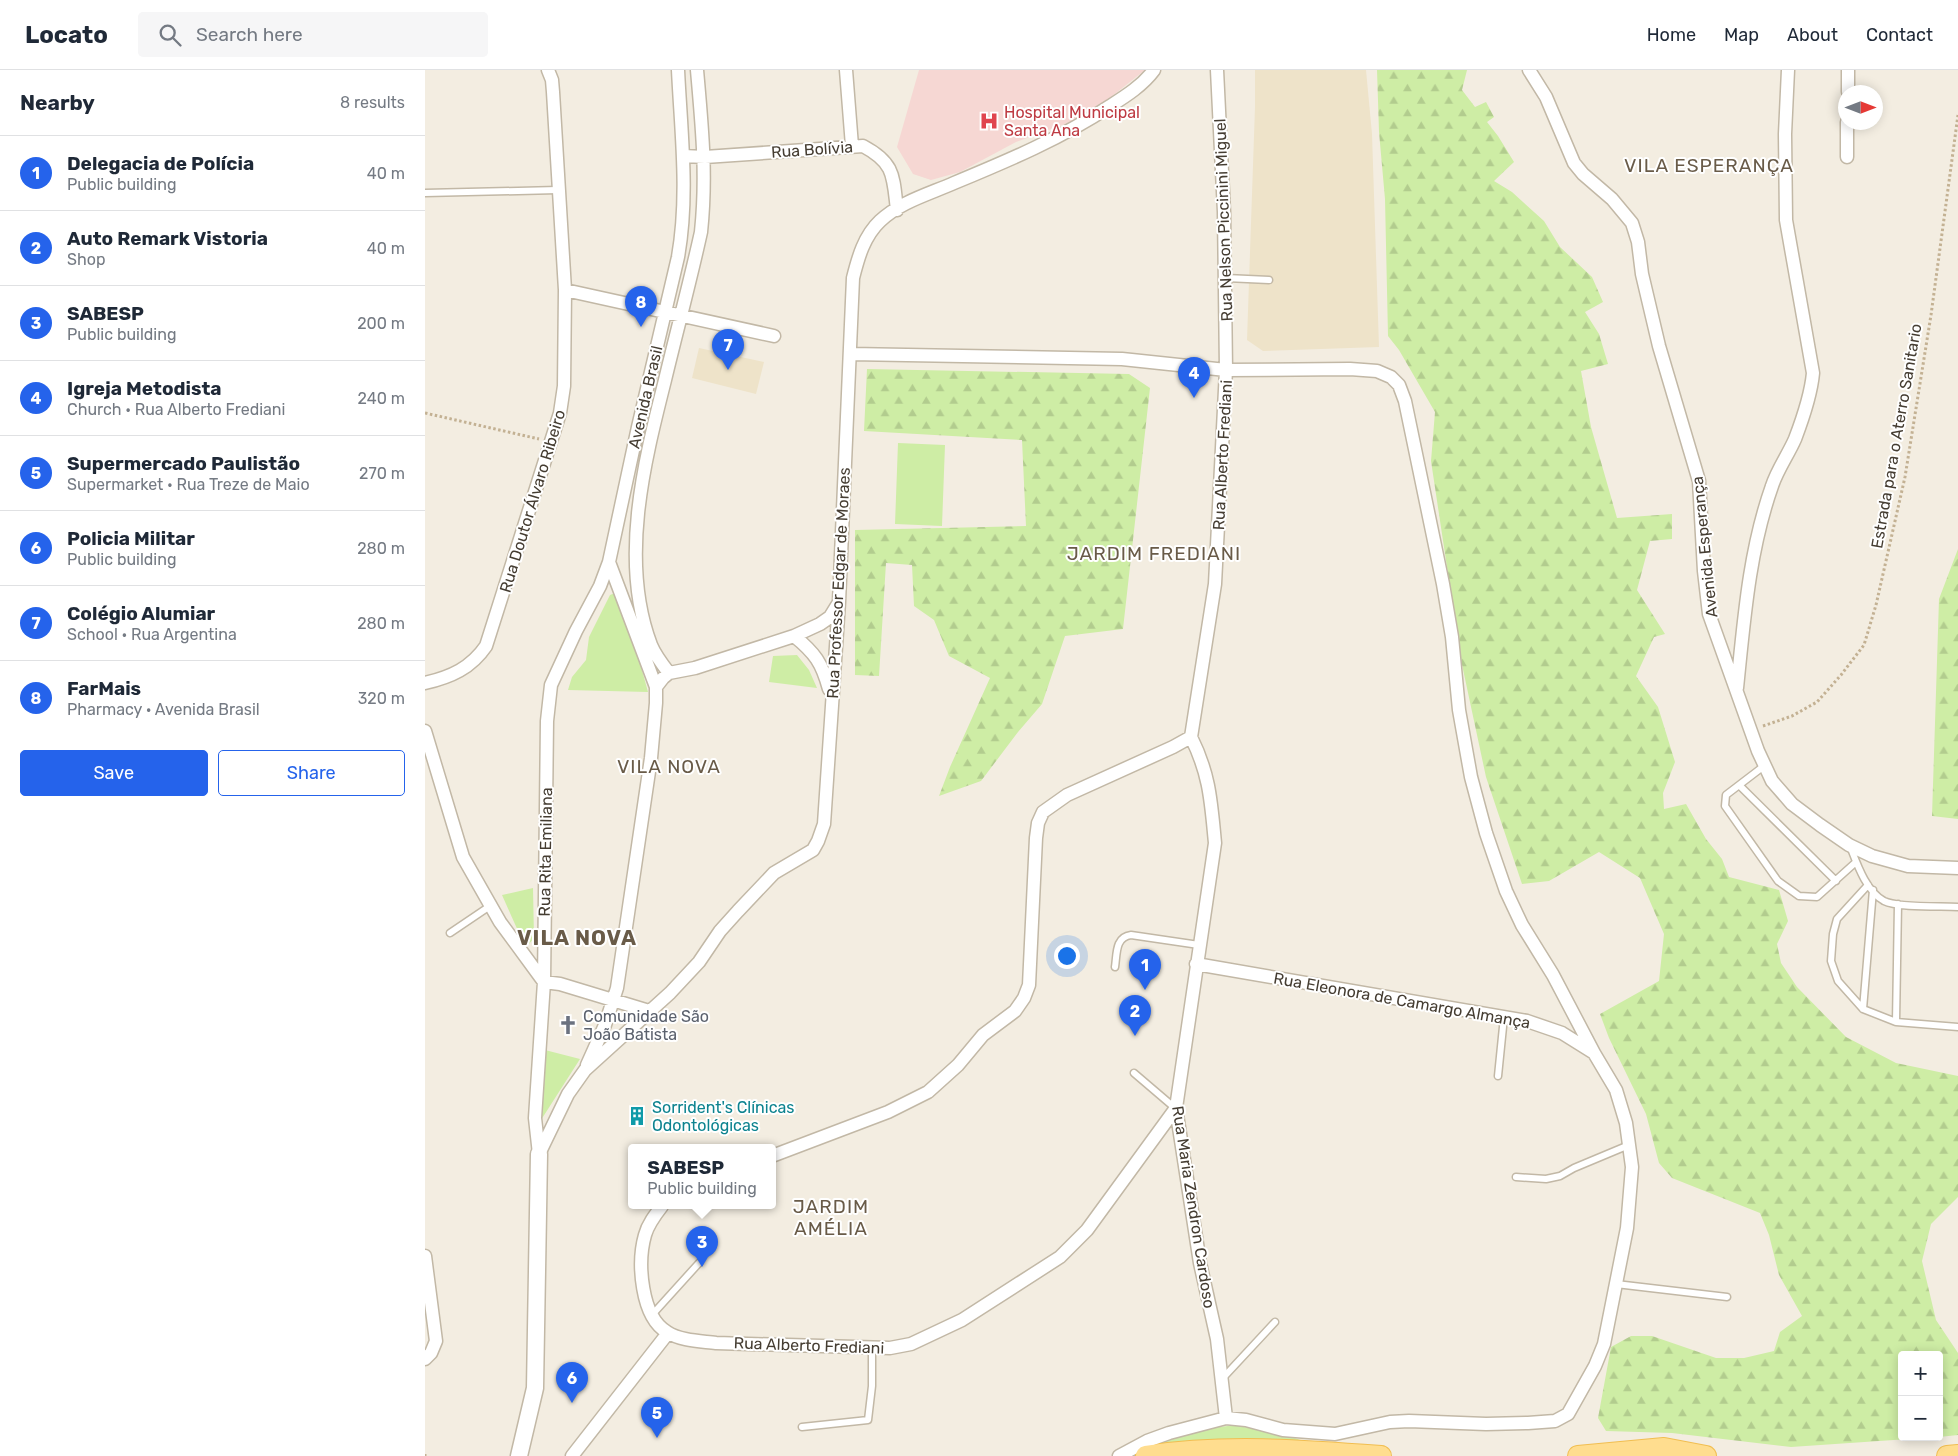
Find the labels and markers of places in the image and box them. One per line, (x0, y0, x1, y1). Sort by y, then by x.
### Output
place label: Hospital Municipal Santa Ana (1004, 103, 1140, 140)
hospital icon: Hospital Municipal Santa Ana (978, 110, 1000, 132)
pin: 8 (625, 286, 657, 327)
pin: 7 (712, 329, 744, 370)
pin: 4 (1178, 357, 1210, 398)
pin: 1 (1129, 949, 1161, 990)
pin: 2 (1119, 995, 1151, 1036)
place label: Comunidade São João Batista (583, 1007, 709, 1044)
church icon: Comunidade São João Batista (557, 1014, 579, 1036)
place label: Sorrident's Clínicas Odontológicas (652, 1098, 795, 1135)
building icon: Sorrident's Clínicas Odontológicas (626, 1105, 648, 1127)
pin: 3 (686, 1226, 718, 1267)
pin: 6 (556, 1362, 588, 1403)
pin: 5 (641, 1397, 673, 1438)

